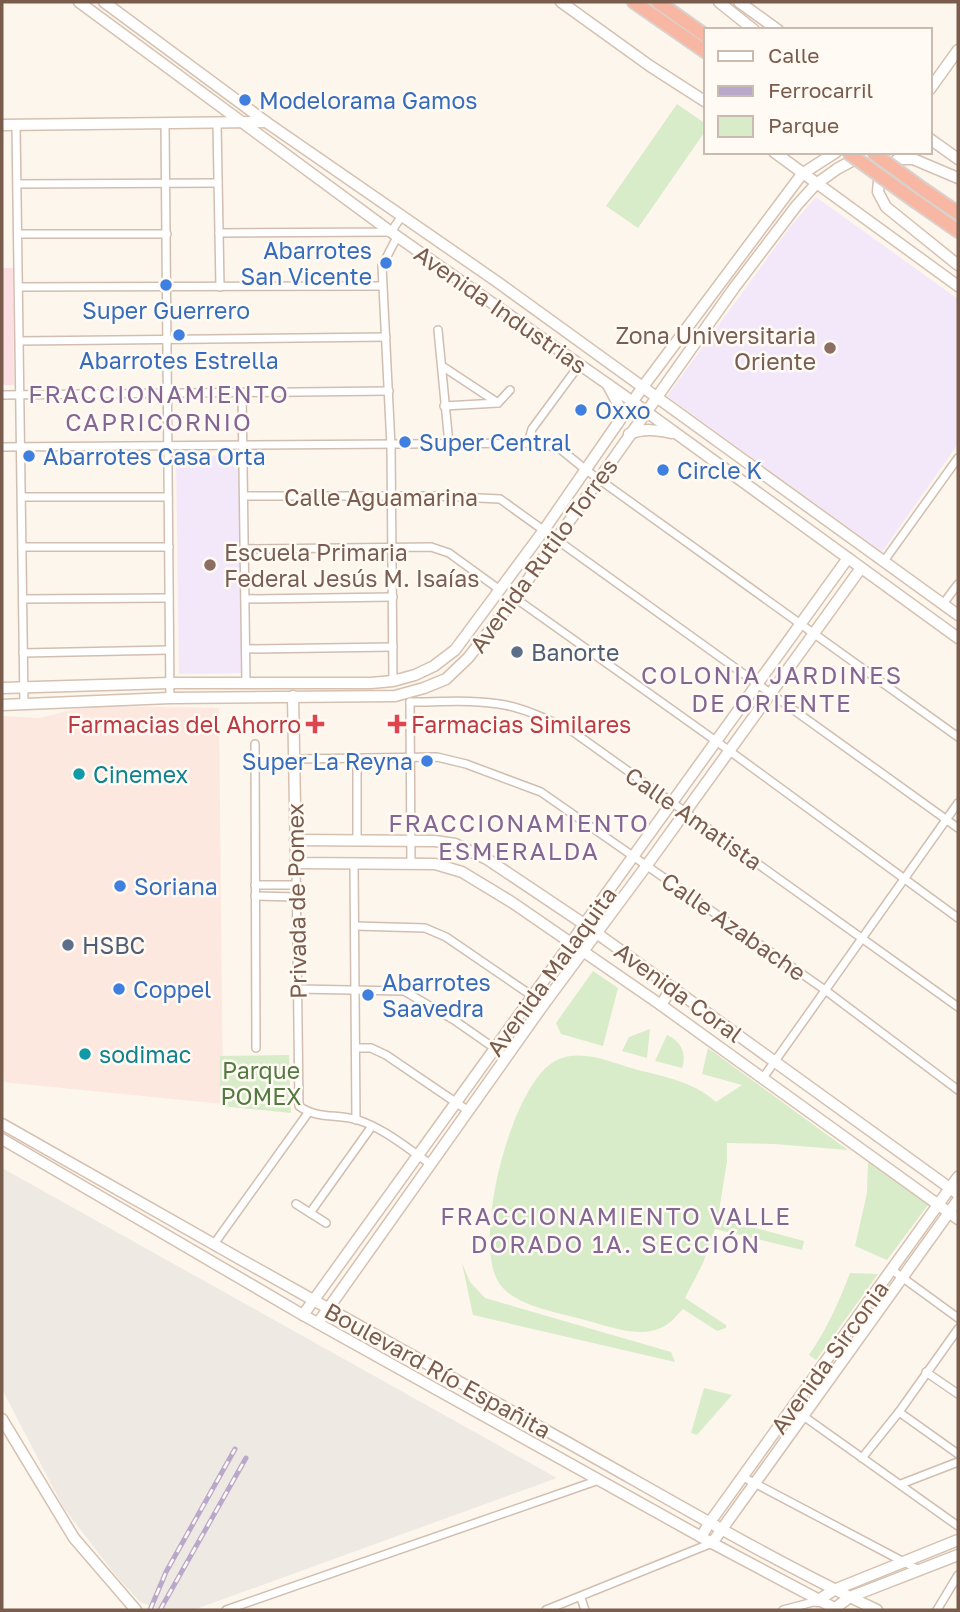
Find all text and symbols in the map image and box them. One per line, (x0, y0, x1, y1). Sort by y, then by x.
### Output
legend (704, 28, 932, 154)
text: Calle (768, 42, 820, 68)
text: Ferrocarril (768, 77, 873, 103)
place label: Modelorama Gamos (259, 86, 477, 114)
marker: Modelorama Gamos (237, 92, 253, 108)
text: Parque (768, 112, 839, 138)
place label: Abarrotes San Vicente (240, 236, 372, 290)
street label: Avenida Industrias (409, 239, 593, 379)
marker: Abarrotes San Vicente (378, 255, 394, 271)
marker: Super Guerrero (158, 277, 174, 293)
place label: Super Guerrero (82, 296, 250, 324)
place label: Zona Universitaria Oriente (615, 321, 816, 375)
marker: Abarrotes Estrella (171, 327, 187, 343)
marker: Zona Universitaria Oriente (822, 340, 838, 356)
place label: Abarrotes Estrella (79, 346, 279, 374)
district label: FRACCIONAMIENTO CAPRICORNIO (28, 379, 290, 436)
place label: Oxxo (595, 396, 651, 424)
marker: Oxxo (573, 402, 589, 418)
place label: Super Central (419, 428, 571, 456)
marker: Super Central (397, 434, 413, 450)
place label: Abarrotes Casa Orta (43, 442, 266, 470)
marker: Abarrotes Casa Orta (21, 448, 37, 464)
street label: Avenida Rutilo Torres (463, 452, 623, 658)
place label: Circle K (677, 456, 762, 484)
marker: Circle K (655, 462, 671, 478)
street label: Calle Aguamarina (284, 483, 478, 511)
place label: Escuela Primaria Federal Jesús M. Isaías (224, 538, 479, 592)
marker: Escuela Primaria Federal Jesús M. Isaías (202, 557, 218, 573)
place label: Banorte (531, 638, 619, 666)
marker: Banorte (509, 644, 525, 660)
district label: COLONIA JARDINES DE ORIENTE (641, 660, 903, 717)
place label: Farmacias del Ahorro (67, 710, 301, 738)
place label: Farmacias Similares (411, 710, 631, 738)
marker: Farmacias del Ahorro (307, 716, 323, 732)
marker: Farmacias Similares (389, 716, 405, 732)
place label: Super La Reyna (242, 747, 413, 775)
marker: Super La Reyna (419, 753, 435, 769)
place label: Cinemex (93, 760, 189, 788)
street label: Calle Amatista (620, 761, 768, 875)
marker: Cinemex (71, 766, 87, 782)
street label: Privada de Pomex (280, 802, 312, 999)
district label: FRACCIONAMIENTO ESMERALDA (388, 808, 650, 865)
street label: Calle Azabache (656, 866, 812, 986)
place label: Soriana (134, 872, 218, 900)
marker: Soriana (112, 878, 128, 894)
street label: Avenida Malaquita (480, 881, 622, 1061)
place label: HSBC (82, 931, 145, 959)
street label: Avenida Coral (609, 936, 749, 1048)
marker: HSBC (60, 937, 76, 953)
place label: Abarrotes Saavedra (382, 968, 491, 1022)
place label: Coppel (133, 975, 211, 1003)
marker: Coppel (111, 981, 127, 997)
marker: Abarrotes Saavedra (360, 987, 376, 1003)
place label: sodimac (99, 1040, 191, 1068)
marker: sodimac (77, 1046, 93, 1062)
park label: Parque POMEX (220, 1056, 302, 1110)
district label: FRACCIONAMIENTO VALLE DORADO 1A. SECCIÓN (440, 1201, 792, 1258)
street label: Avenida Sirconia (764, 1275, 894, 1439)
street label: Boulevard Río Españita (320, 1296, 556, 1444)

